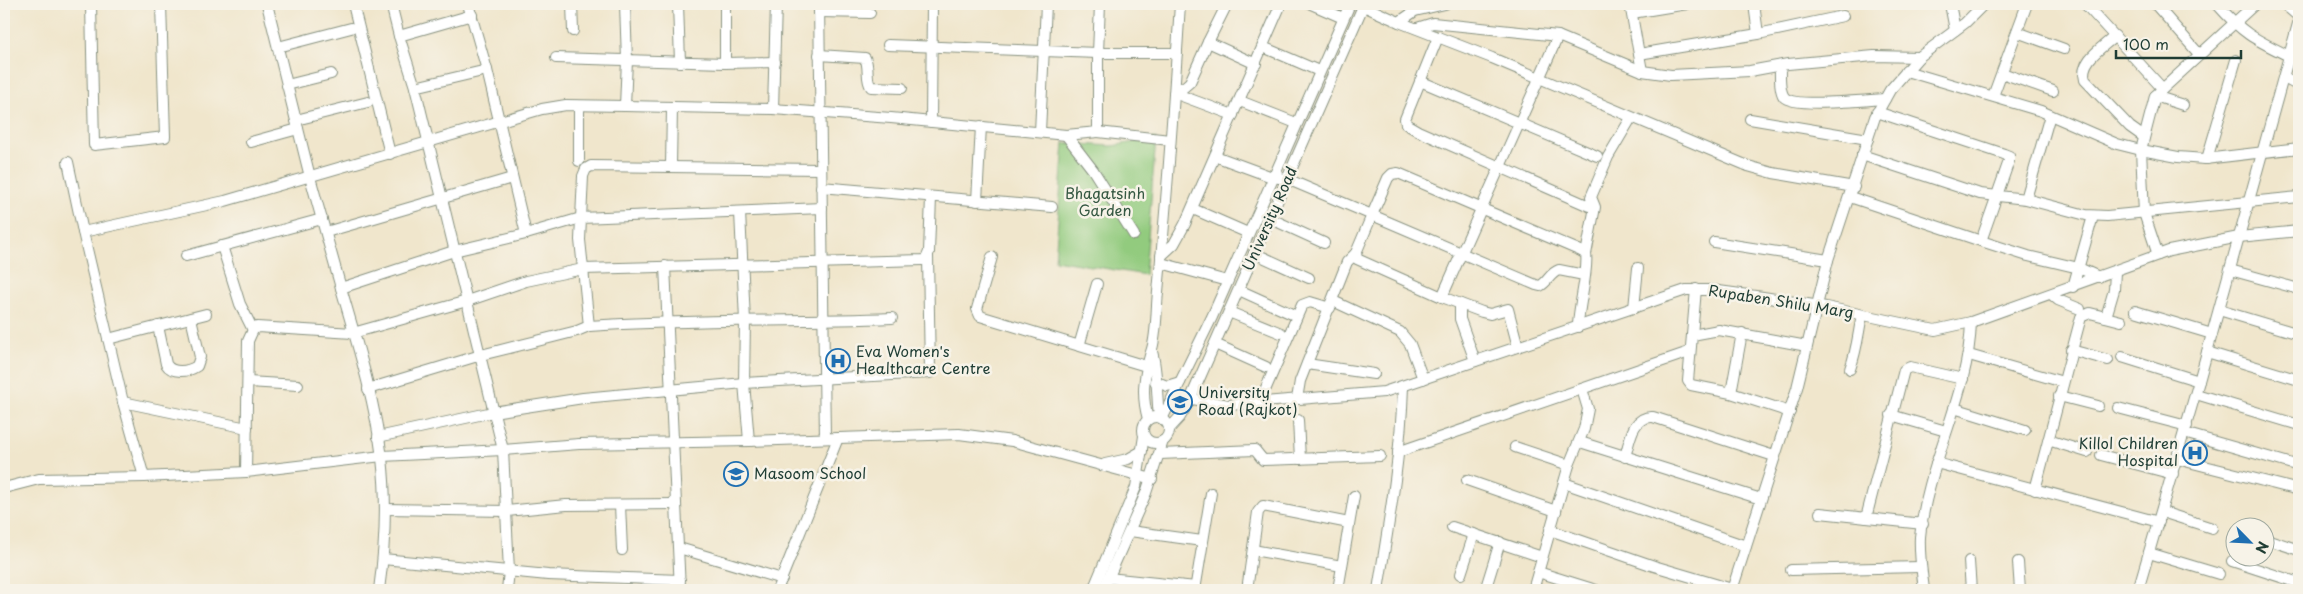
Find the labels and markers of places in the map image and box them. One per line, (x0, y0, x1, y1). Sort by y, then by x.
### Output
place label: Eva Women's Healthcare Centre (856, 339, 991, 379)
hospital icon: Eva Women's Healthcare Centre (825, 348, 851, 374)
place label: University Road (Rajkot) (1198, 380, 1298, 420)
school or university icon: University Road (Rajkot) (1167, 389, 1193, 415)
place label: Killol Children Hospital (2078, 431, 2178, 471)
hospital icon: Killol Children Hospital (2182, 440, 2208, 466)
school or university icon: Masoom School (723, 461, 749, 487)
place label: Masoom School (754, 461, 866, 484)

